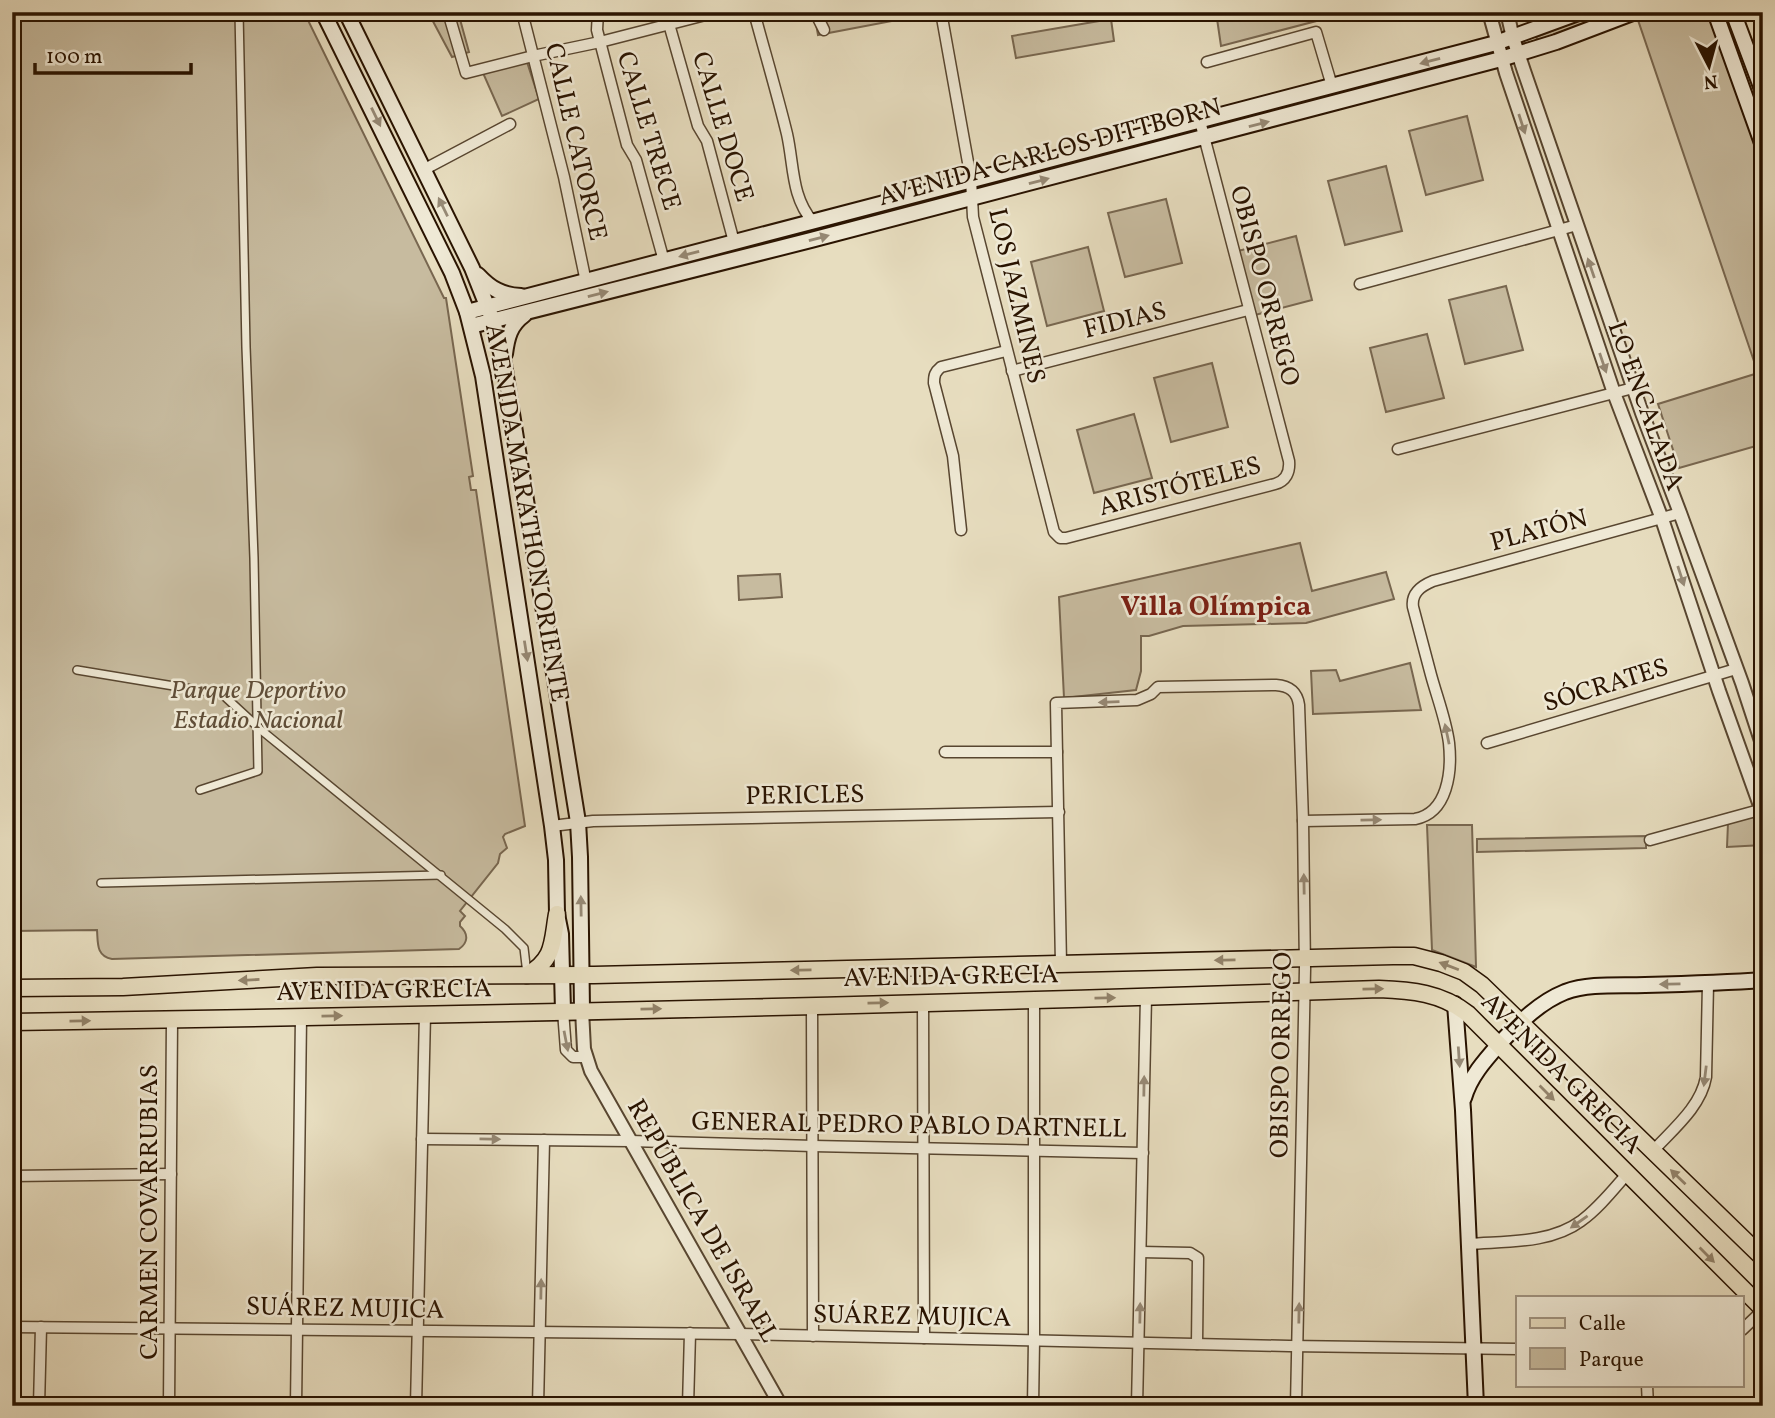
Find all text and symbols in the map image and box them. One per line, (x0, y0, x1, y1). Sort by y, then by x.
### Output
scale bar (35, 32, 191, 76)
north arrow (1674, 32, 1744, 102)
street label: CALLE CATORCE (535, 40, 615, 244)
text: 100 m (46, 43, 103, 72)
street label: CALLE TRECE (607, 47, 689, 215)
street label: CALLE DOCE (682, 47, 762, 207)
one-way arrow (1420, 56, 1441, 66)
text: N (1702, 67, 1719, 95)
street label: AVENIDA CARLOS DITTBORN (875, 90, 1225, 216)
one-way arrow (370, 107, 381, 127)
one-way arrow (1518, 114, 1528, 135)
one-way arrow (1248, 118, 1270, 129)
one-way arrow (1029, 175, 1050, 185)
street label: OBISPO ORREGO (1220, 182, 1308, 390)
one-way arrow (437, 196, 448, 217)
street label: LOS JAZMINES (978, 205, 1054, 387)
one-way arrow (808, 233, 829, 243)
one-way arrow (678, 249, 700, 260)
one-way arrow (1585, 257, 1596, 278)
one-way arrow (587, 288, 609, 299)
street label: FIDIAS (1080, 293, 1170, 349)
street label: LO ENCALADA (1598, 316, 1692, 496)
street label: AVENIDA MARATHON ORIENTE (475, 321, 577, 705)
one-way arrow (1598, 352, 1609, 373)
street label: ARISTÓTELES (1095, 448, 1265, 526)
street label: PLATÓN (1486, 501, 1592, 561)
one-way arrow (1676, 566, 1687, 587)
district label: Villa Olímpica (1121, 588, 1311, 627)
one-way arrow (521, 640, 532, 662)
street label: SÓCRATES (1539, 650, 1673, 722)
park label: Parque Deportivo Estadio Nacional (170, 673, 346, 739)
one-way arrow (1098, 696, 1120, 707)
one-way arrow (1441, 723, 1452, 745)
street label: PERICLES (745, 777, 865, 815)
one-way arrow (1360, 814, 1382, 826)
one-way arrow (1298, 873, 1310, 895)
one-way arrow (575, 895, 587, 917)
street label: OBISPO ORREGO (1262, 952, 1302, 1158)
one-way arrow (1213, 955, 1235, 966)
street label: AVENIDA GRECIA (843, 957, 1059, 997)
one-way arrow (1438, 960, 1459, 971)
one-way arrow (790, 964, 812, 976)
street label: AVENIDA GRECIA (276, 971, 492, 1011)
one-way arrow (238, 975, 260, 986)
one-way arrow (1659, 979, 1681, 990)
one-way arrow (1362, 983, 1384, 995)
street label: AVENIDA GRECIA (1472, 985, 1650, 1163)
one-way arrow (1095, 992, 1117, 1003)
one-way arrow (867, 998, 889, 1009)
one-way arrow (640, 1003, 662, 1014)
one-way arrow (322, 1011, 344, 1022)
one-way arrow (70, 1015, 92, 1027)
one-way arrow (561, 1030, 572, 1052)
one-way arrow (1454, 1046, 1465, 1068)
street label: CARMEN COVARRUBIAS (132, 1064, 168, 1360)
one-way arrow (1699, 1065, 1710, 1087)
one-way arrow (1138, 1074, 1150, 1096)
one-way arrow (1538, 1085, 1555, 1101)
street label: REPÚBLICA DE ISRAEL (618, 1093, 787, 1350)
street label: GENERAL PEDRO PABLO DARTNELL (691, 1104, 1127, 1148)
one-way arrow (479, 1134, 501, 1145)
one-way arrow (1669, 1169, 1687, 1185)
one-way arrow (1570, 1215, 1588, 1229)
one-way arrow (1699, 1246, 1716, 1263)
one-way arrow (535, 1277, 547, 1299)
street label: SUÁREZ MUJICA (245, 1289, 445, 1329)
legend (1516, 1296, 1744, 1386)
street label: SUÁREZ MUJICA (812, 1297, 1012, 1337)
one-way arrow (1134, 1302, 1145, 1324)
one-way arrow (1293, 1302, 1304, 1324)
text: Calle (1579, 1310, 1626, 1339)
text: Parque (1579, 1346, 1644, 1375)

